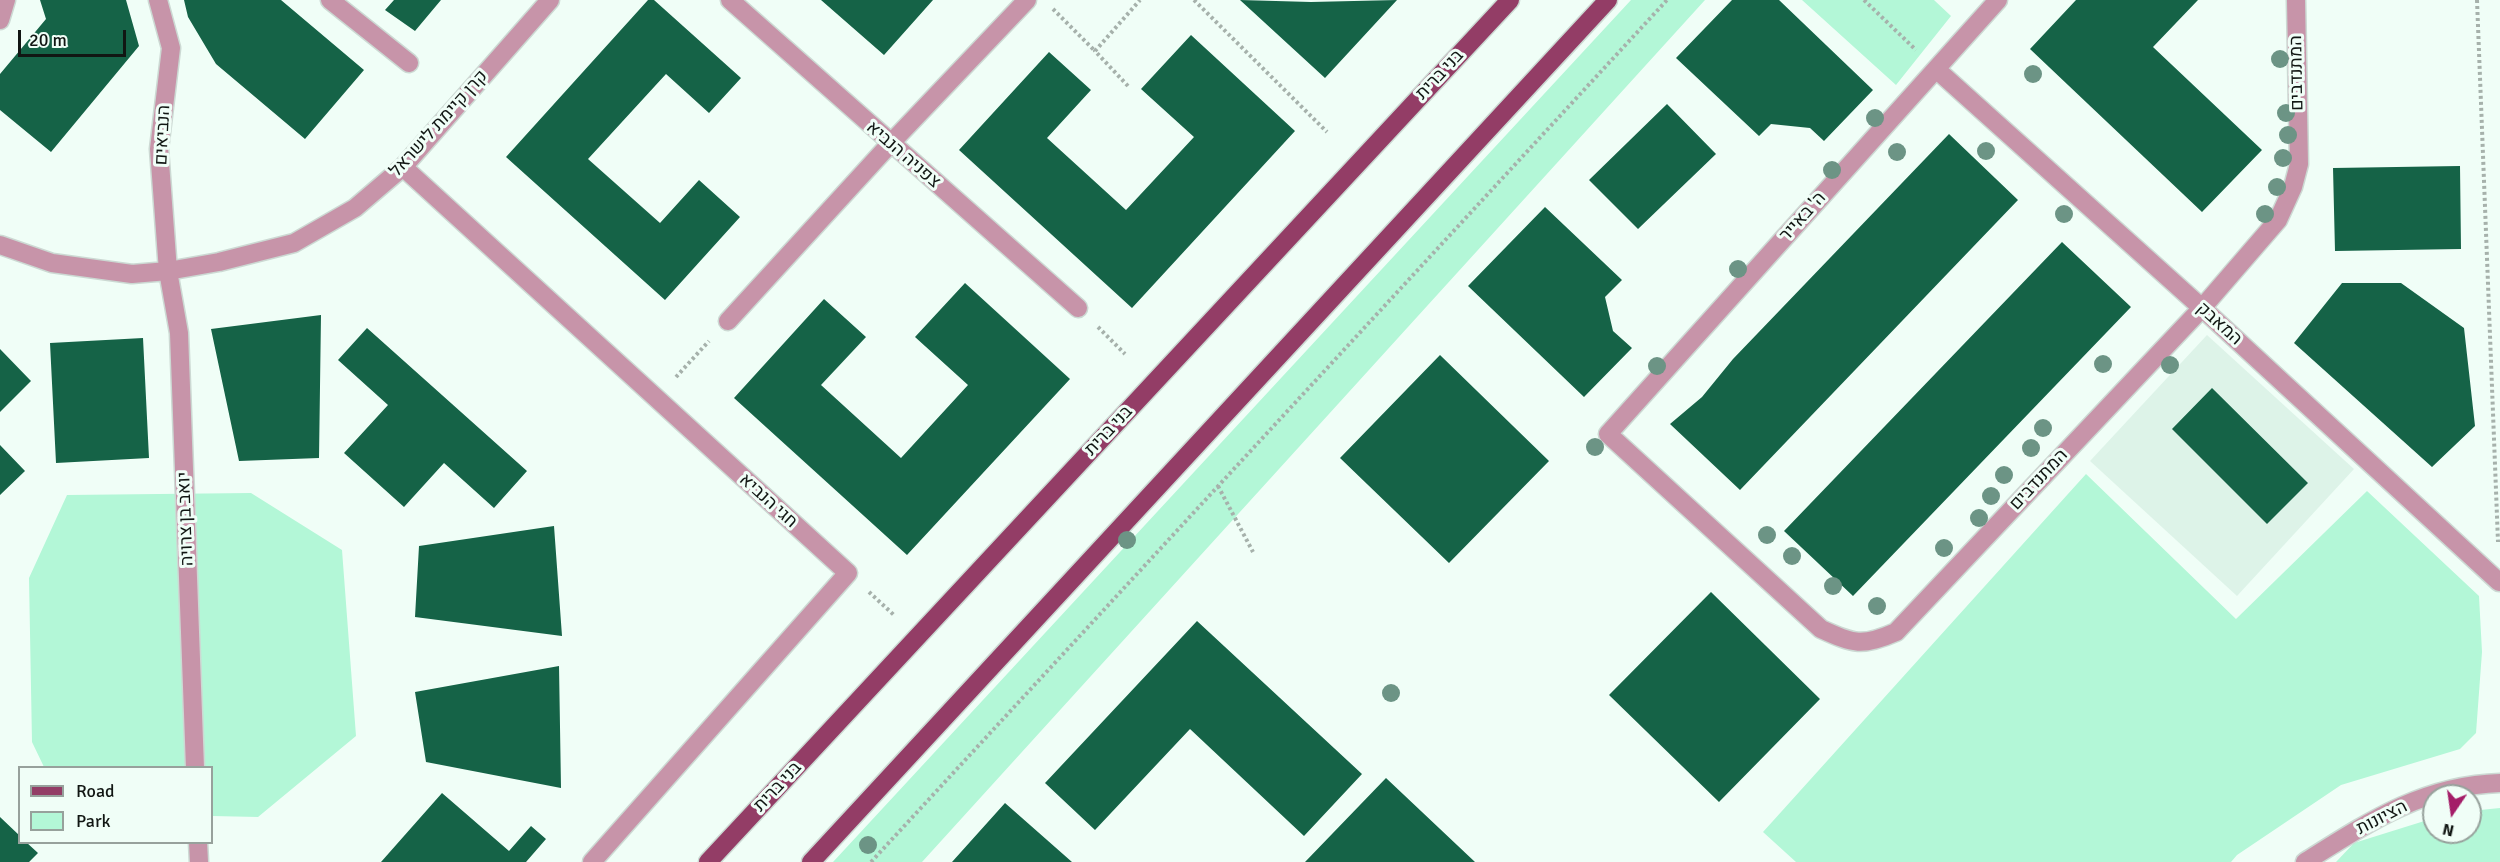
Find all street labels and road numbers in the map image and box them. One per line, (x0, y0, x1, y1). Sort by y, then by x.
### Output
street label: המתנדבים (2286, 35, 2308, 111)
street label: בני ברית (1412, 46, 1468, 104)
street label: קרן קיימת לישראל (385, 66, 493, 182)
street label: הנביאים (151, 104, 175, 166)
street label: צפניה הנביא (862, 117, 944, 193)
street label: ה' באייר (1775, 188, 1831, 246)
street label: המאבק (2192, 298, 2246, 350)
street label: בני ברית (1081, 402, 1137, 460)
street label: המתנדבים (2005, 445, 2073, 515)
street label: חגי הנביא (734, 469, 802, 533)
street label: יואב בן צרויה (174, 471, 198, 567)
street label: בני ברית (750, 758, 806, 816)
street label: הציונות (2353, 796, 2411, 840)

